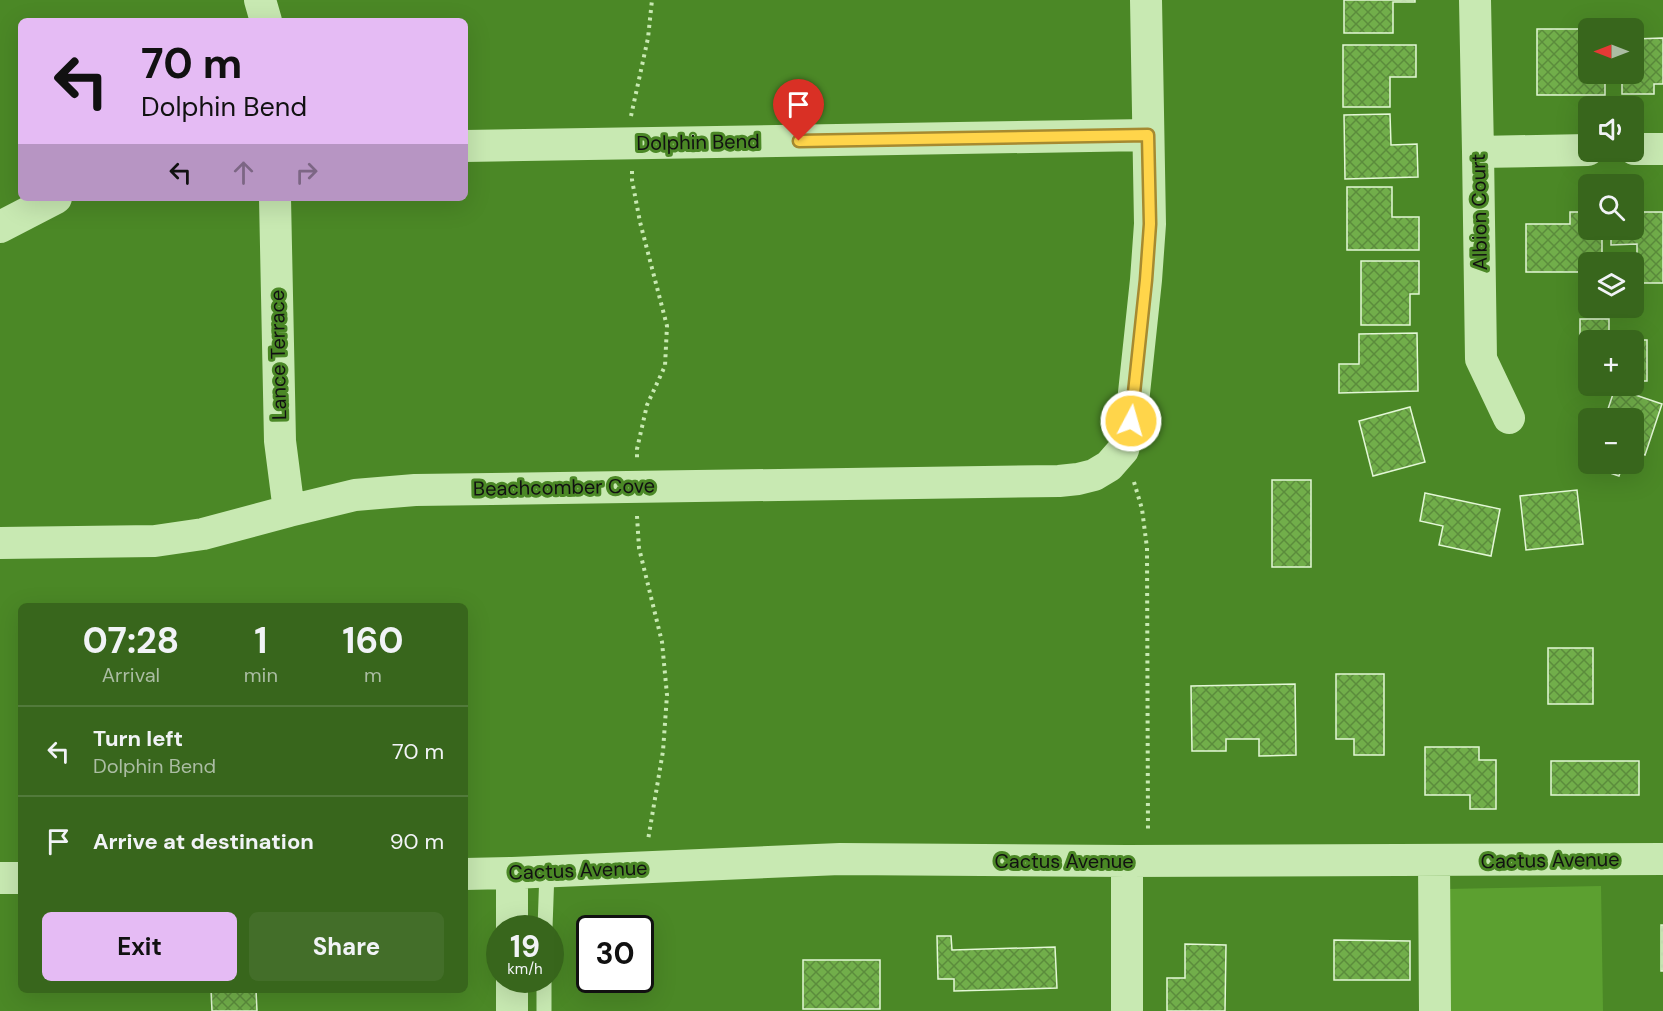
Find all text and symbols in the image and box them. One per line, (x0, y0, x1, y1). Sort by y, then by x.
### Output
north arrow (1578, 18, 1644, 84)
map controls (1578, 18, 1644, 474)
text: 70 m (141, 36, 242, 91)
icon: left (42, 42, 120, 120)
pin (773, 79, 824, 141)
icon: arrive (782, 88, 815, 121)
text: Dolphin Bend (141, 89, 307, 124)
button: sound (1578, 96, 1644, 162)
street label: Dolphin Bend (636, 128, 760, 156)
street label: Albion Court (1465, 153, 1493, 271)
icon: left (164, 156, 197, 189)
icon: ahead (227, 156, 260, 189)
icon: right (290, 156, 323, 189)
button: search (1578, 174, 1644, 240)
button: layers (1578, 252, 1644, 318)
street label: Lance Terrace (264, 290, 292, 420)
button: + (1578, 330, 1644, 396)
position arrow (1099, 389, 1163, 453)
button: − (1578, 408, 1644, 474)
street label: Beachcomber Cove (473, 472, 655, 502)
text: 07:28 (82, 617, 179, 664)
text: 1 (254, 617, 267, 664)
text: 160 (342, 617, 404, 664)
text: Arrival (102, 662, 160, 688)
text: min (244, 662, 278, 688)
text: m (364, 662, 382, 688)
text: Turn left (93, 724, 183, 753)
icon: left (42, 735, 75, 768)
text: 70 m (392, 737, 444, 766)
text: Dolphin Bend (93, 753, 216, 779)
icon: arrive (42, 825, 75, 858)
text: Arrive at destination (93, 827, 314, 856)
text: 90 m (390, 827, 444, 856)
street label: Cactus Avenue (1480, 846, 1620, 874)
street label: Cactus Avenue (995, 848, 1134, 874)
street label: Cactus Avenue (508, 855, 648, 885)
button: Exit (42, 912, 237, 981)
button: Share (249, 912, 444, 981)
speed limit sign: 30 (576, 915, 654, 993)
text: 19 (510, 927, 540, 966)
text: km/h (507, 959, 543, 979)

